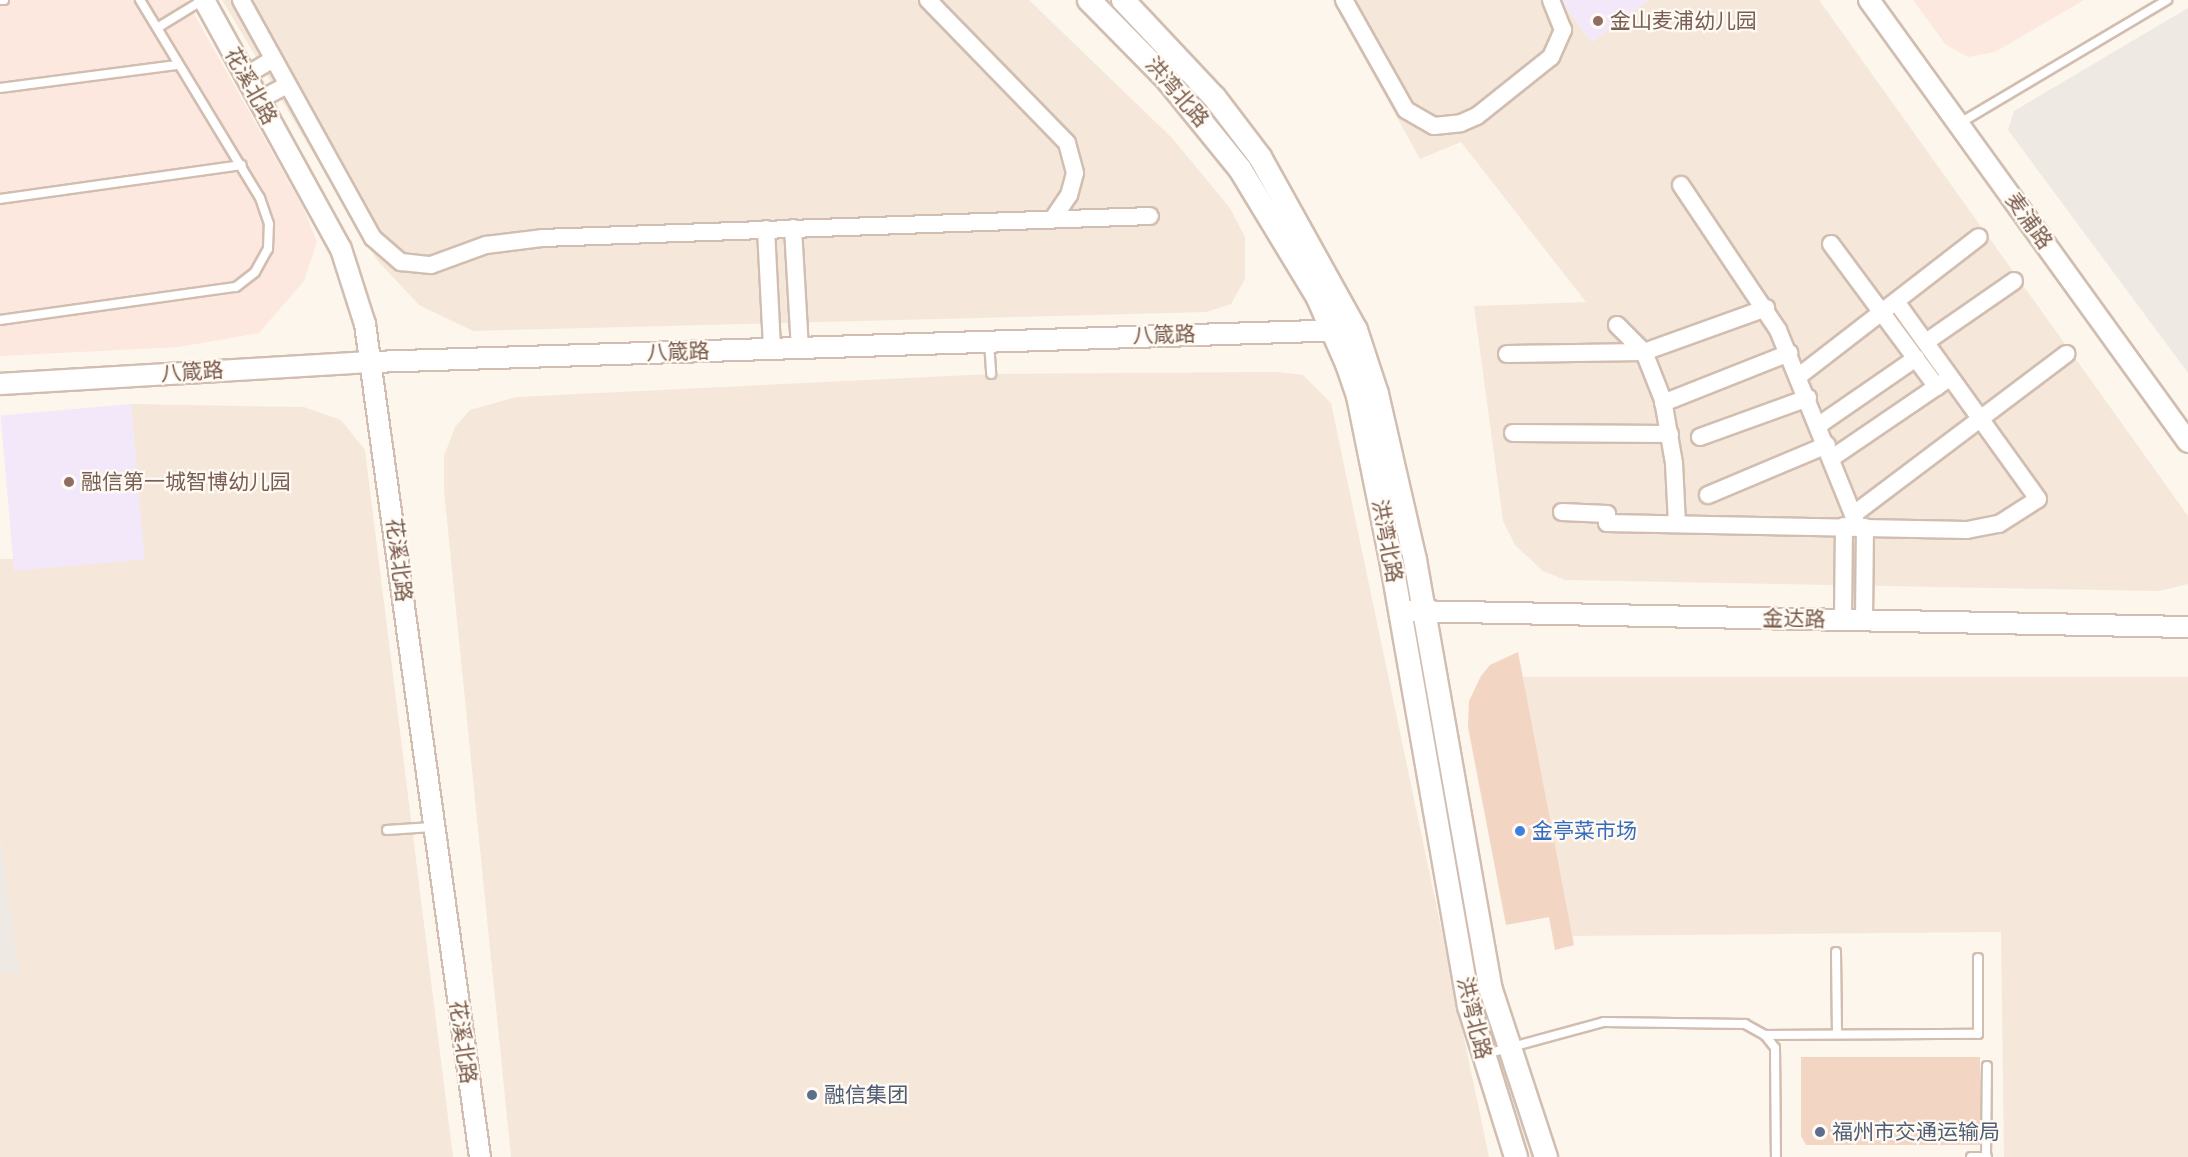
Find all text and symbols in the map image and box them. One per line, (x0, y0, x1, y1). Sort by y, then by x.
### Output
place label: 金山麦浦幼儿园 (1610, 8, 1757, 34)
marker: 金山麦浦幼儿园 (1591, 14, 1605, 28)
street label: 花溪北路 (220, 43, 282, 129)
street label: 洪湾北路 (1140, 52, 1214, 132)
street label: 麦浦路 (2000, 188, 2058, 254)
street label: 八箴路 (1132, 321, 1196, 349)
street label: 八箴路 (646, 338, 710, 366)
street label: 八箴路 (160, 357, 224, 387)
place label: 融信第一城智博幼儿园 (81, 469, 291, 495)
marker: 融信第一城智博幼儿园 (62, 475, 76, 489)
street label: 洪湾北路 (1367, 497, 1407, 585)
street label: 花溪北路 (381, 517, 417, 603)
street label: 金达路 (1762, 606, 1826, 632)
place label: 金亭菜市场 (1532, 818, 1637, 844)
marker: 金亭菜市场 (1513, 824, 1527, 838)
street label: 洪湾北路 (1452, 974, 1496, 1062)
street label: 花溪北路 (445, 999, 481, 1085)
place label: 融信集团 (824, 1082, 908, 1108)
marker: 融信集团 (805, 1088, 819, 1102)
place label: 福州市交通运输局 (1832, 1119, 2000, 1145)
marker: 福州市交通运输局 (1813, 1125, 1827, 1139)

